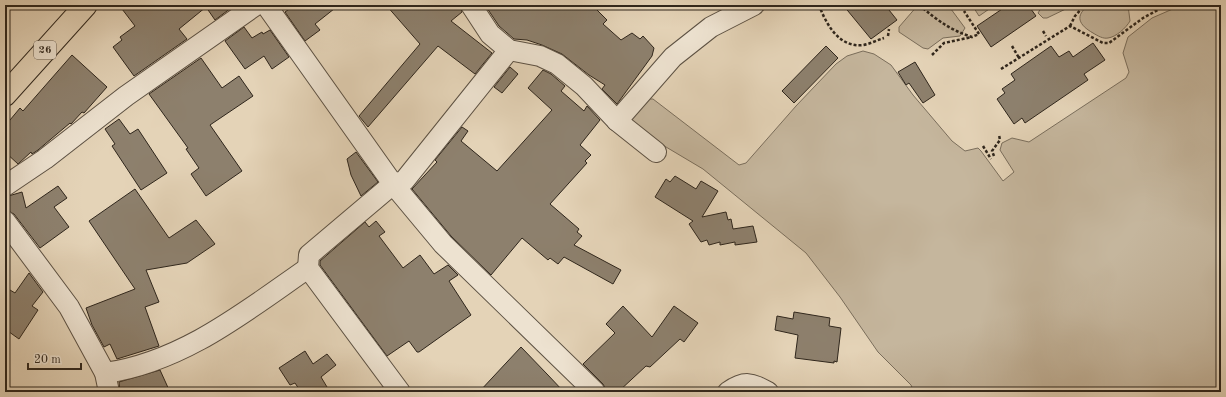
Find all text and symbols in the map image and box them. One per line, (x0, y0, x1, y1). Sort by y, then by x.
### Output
road number: 26 (34, 41, 56, 59)
scale bar (28, 345, 81, 371)
text: 20 m (34, 354, 61, 366)

